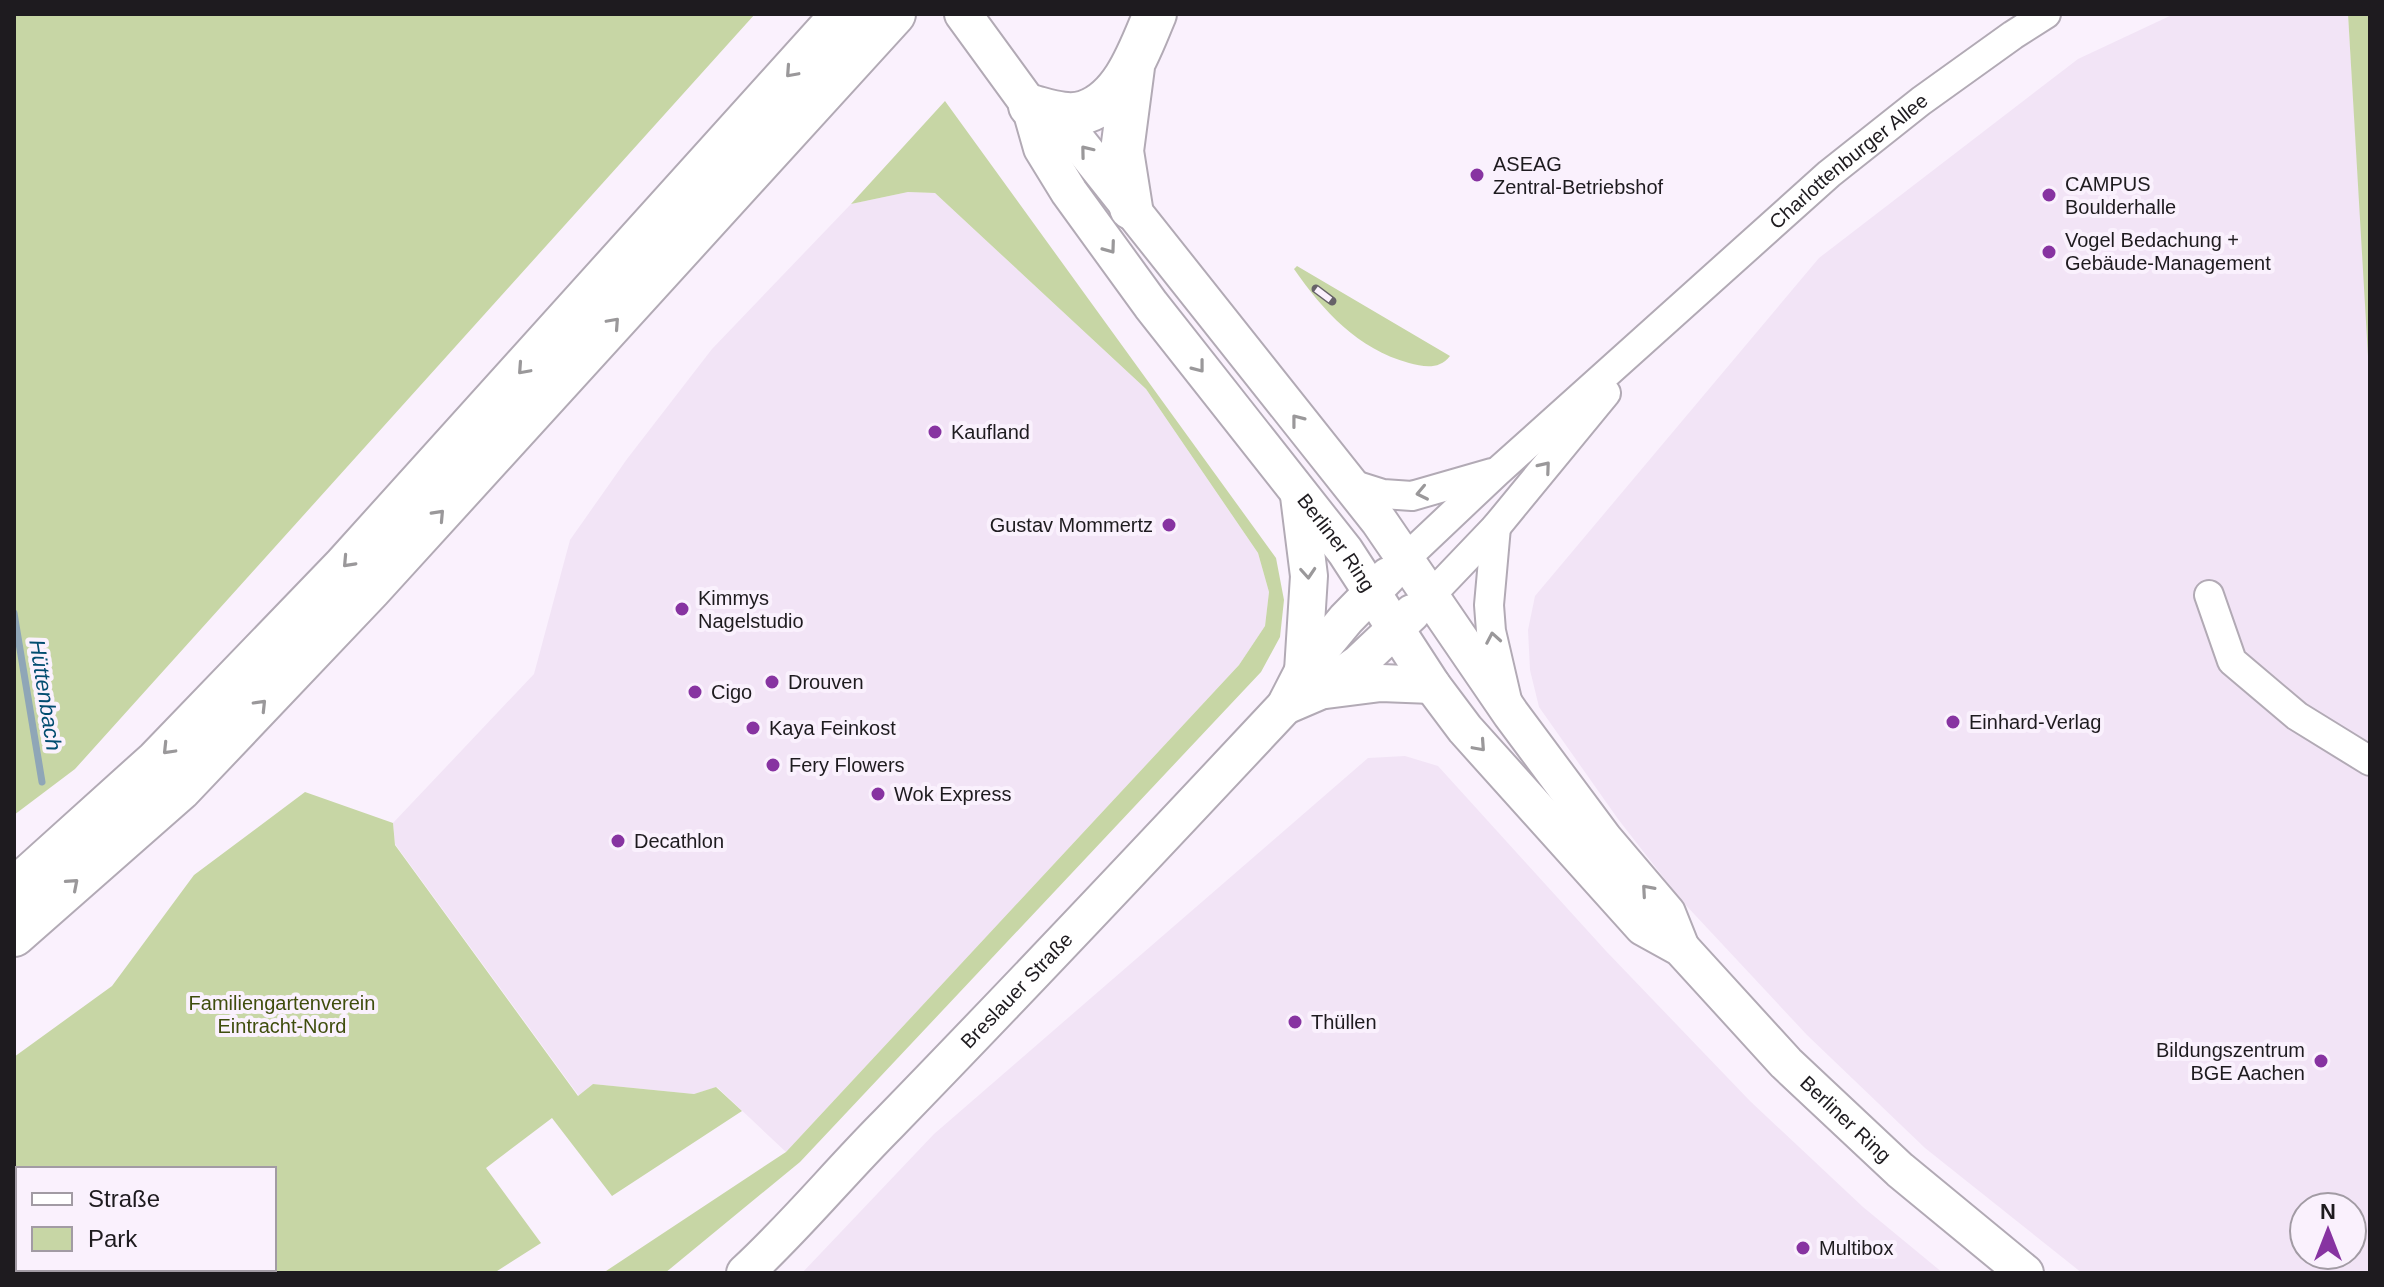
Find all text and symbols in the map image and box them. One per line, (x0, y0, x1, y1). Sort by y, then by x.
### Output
one-way arrow (785, 63, 800, 77)
street label: Charlottenburger Allee (1765, 89, 1932, 233)
one-way arrow (1081, 146, 1096, 160)
place label: ASEAG Zentral-Betriebshof (1493, 153, 1664, 198)
marker: ASEAG Zentral-Betriebshof (1468, 166, 1486, 184)
place label: CAMPUS Boulderhalle (2065, 173, 2176, 218)
marker: CAMPUS Boulderhalle (2040, 186, 2058, 204)
place label: Vogel Bedachung + Gebäude-Management (2065, 229, 2271, 274)
one-way arrow (1101, 240, 1115, 254)
marker: Vogel Bedachung + Gebäude-Management (2040, 243, 2058, 261)
one-way arrow (605, 318, 619, 333)
one-way arrow (1190, 358, 1204, 373)
one-way arrow (518, 359, 532, 374)
one-way arrow (1292, 415, 1307, 429)
place label: Kaufland (951, 421, 1030, 443)
marker: Kaufland (926, 423, 944, 441)
one-way arrow (1535, 462, 1550, 476)
one-way arrow (1416, 484, 1429, 501)
street label: Berliner Ring (1293, 489, 1379, 595)
one-way arrow (429, 510, 444, 524)
place label: Gustav Mommertz (990, 514, 1153, 536)
marker: Gustav Mommertz (1160, 516, 1178, 534)
one-way arrow (344, 552, 358, 567)
one-way arrow (1299, 567, 1316, 580)
place label: Kimmys Nagelstudio (698, 587, 804, 632)
marker: Kimmys Nagelstudio (673, 600, 691, 618)
one-way arrow (1485, 632, 1502, 645)
water label: Hüttenbach (24, 638, 67, 753)
place label: Drouven (788, 671, 864, 693)
marker: Drouven (763, 673, 781, 691)
place label: Cigo (711, 681, 752, 703)
marker: Cigo (686, 683, 704, 701)
one-way arrow (251, 700, 266, 714)
place label: Einhard-Verlag (1969, 711, 2101, 733)
marker: Einhard-Verlag (1944, 713, 1962, 731)
place label: Kaya Feinkost (769, 717, 896, 739)
marker: Kaya Feinkost (744, 719, 762, 737)
one-way arrow (1471, 737, 1486, 751)
one-way arrow (163, 740, 177, 754)
place label: Fery Flowers (789, 754, 905, 776)
marker: Fery Flowers (764, 756, 782, 774)
place label: Wok Express (894, 783, 1011, 805)
marker: Wok Express (869, 785, 887, 803)
place label: Decathlon (634, 830, 724, 852)
marker: Decathlon (609, 832, 627, 850)
one-way arrow (63, 879, 78, 894)
one-way arrow (1642, 885, 1657, 900)
street label: Breslauer Straße (956, 928, 1077, 1053)
park label: Familiengartenverein Eintracht-Nord (189, 992, 375, 1037)
place label: Thüllen (1311, 1011, 1377, 1033)
marker: Thüllen (1286, 1013, 1304, 1031)
place label: Bildungszentrum BGE Aachen (2156, 1039, 2305, 1084)
marker: Bildungszentrum BGE Aachen (2312, 1052, 2330, 1070)
street label: Berliner Ring (1796, 1071, 1895, 1167)
legend (16, 1167, 276, 1271)
text: Straße (88, 1185, 160, 1212)
north arrow (2288, 1191, 2368, 1271)
text: N (2320, 1199, 2336, 1224)
text: Park (88, 1225, 138, 1252)
place label: Multibox (1819, 1237, 1893, 1259)
marker: Multibox (1794, 1239, 1812, 1257)

